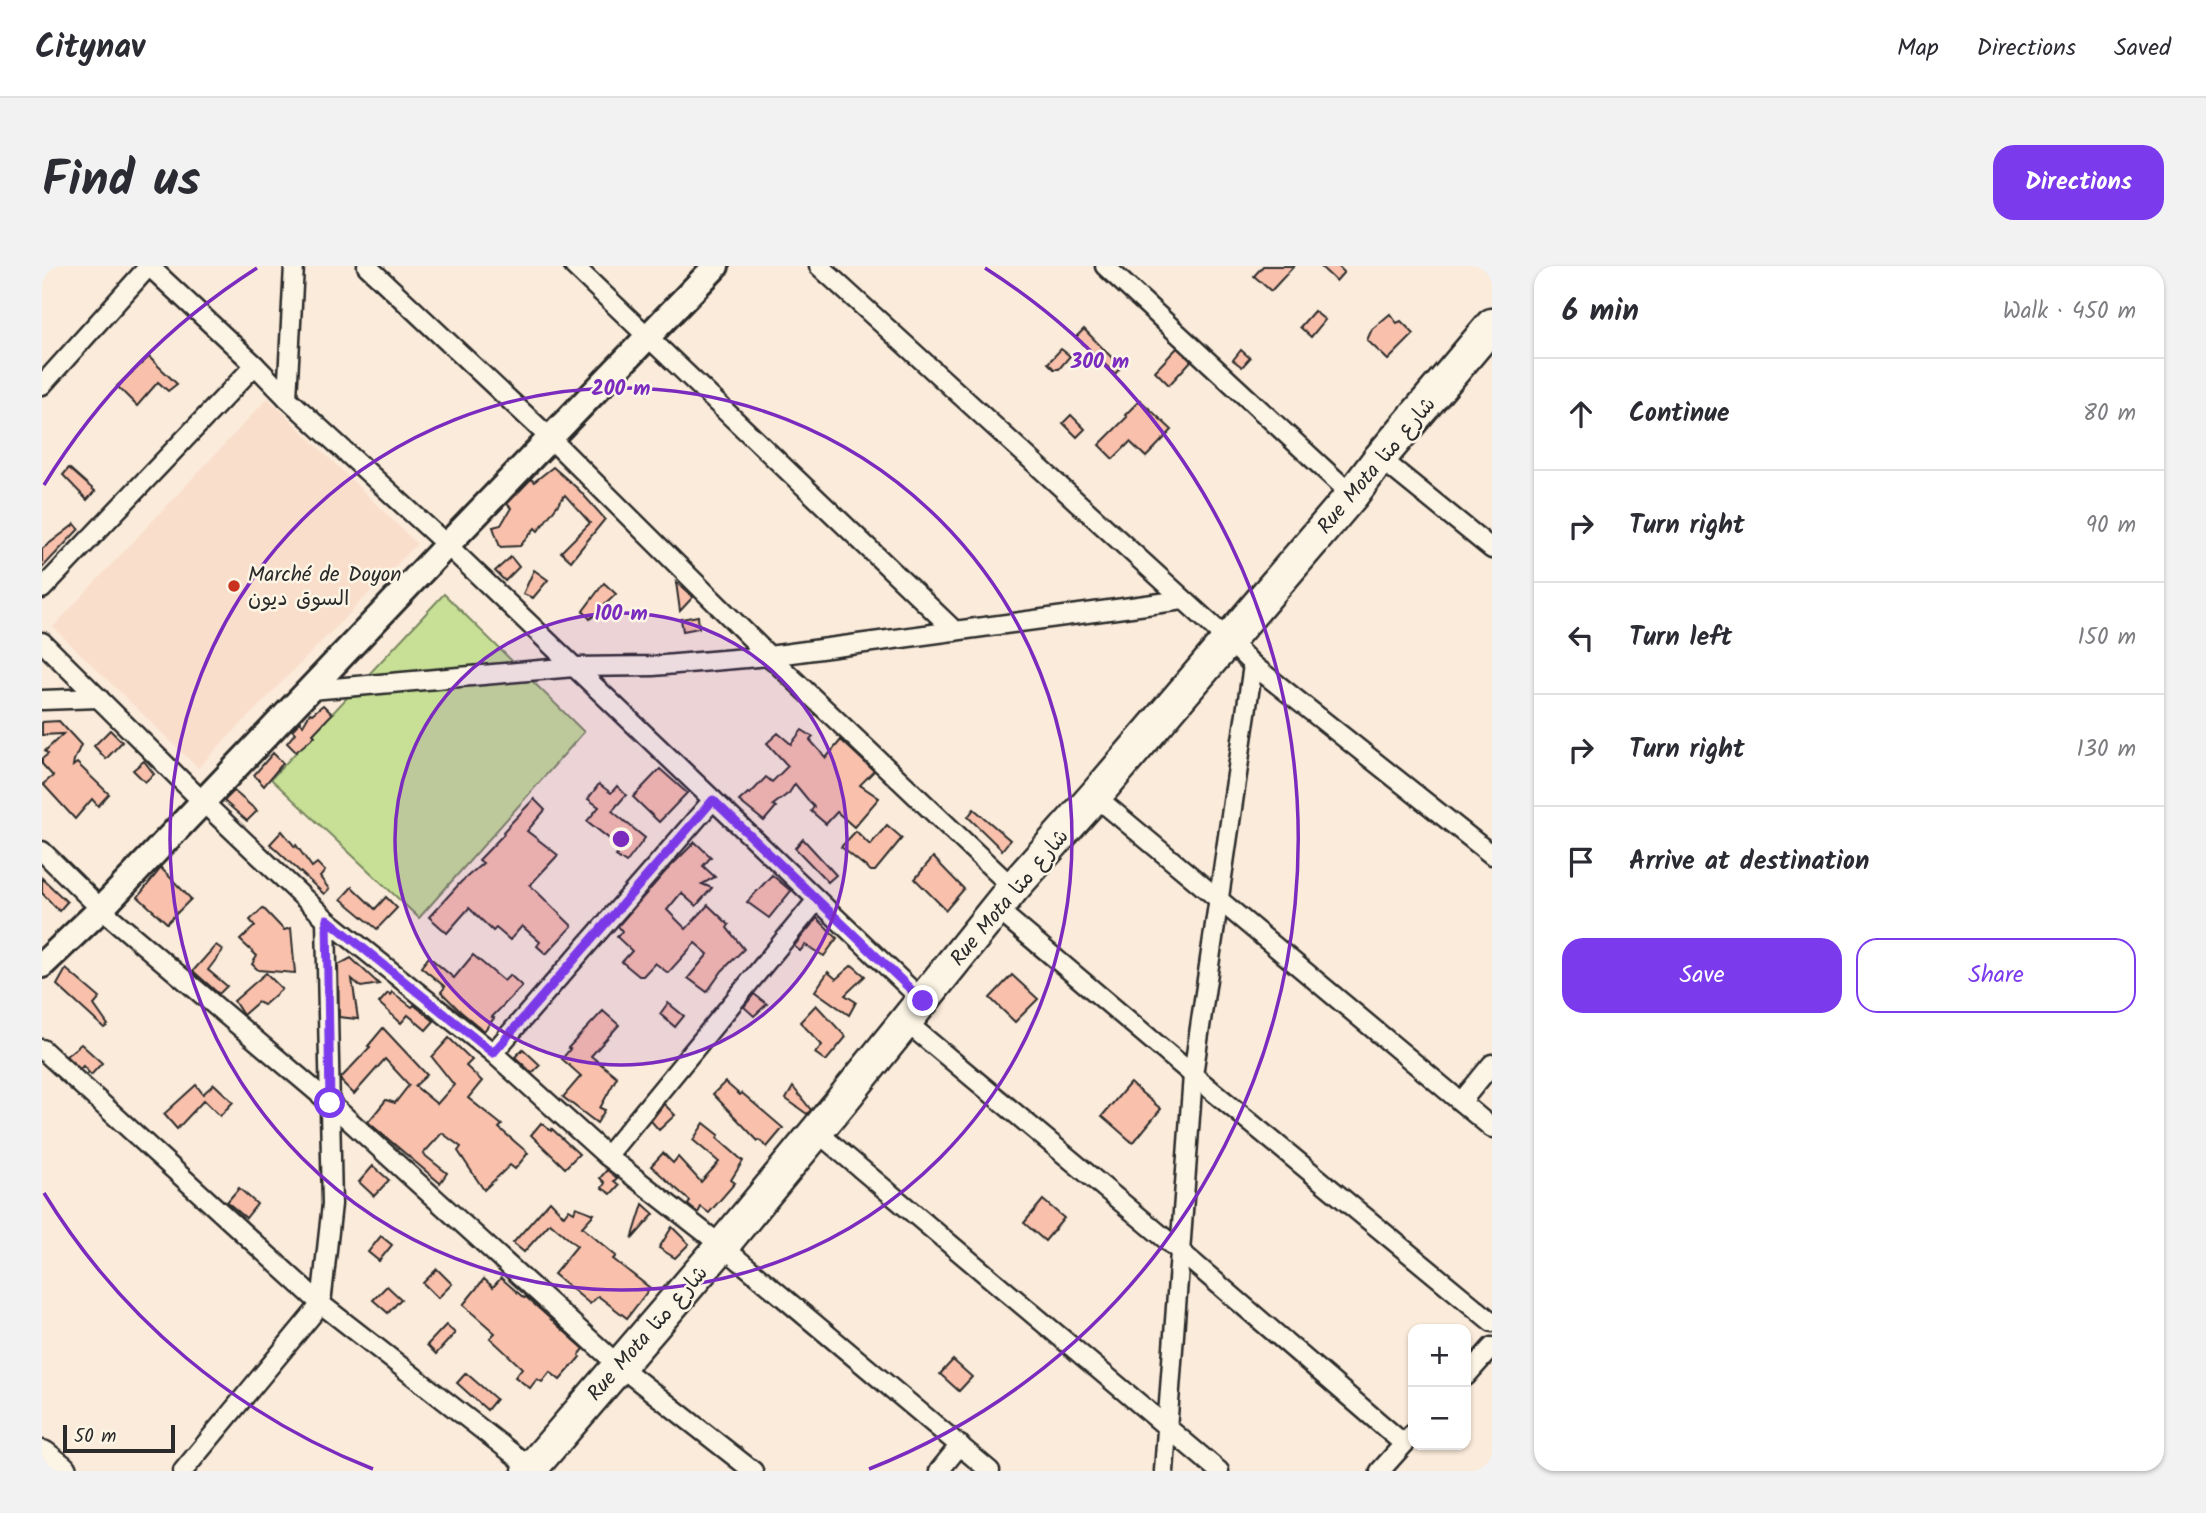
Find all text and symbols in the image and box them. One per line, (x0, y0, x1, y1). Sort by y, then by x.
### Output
text: Citynav (35, 22, 145, 75)
text: Map (1897, 29, 1939, 68)
text: Directions (1977, 29, 2076, 68)
text: Saved (2114, 29, 2171, 68)
text: Find us (42, 143, 200, 221)
button: Directions (1993, 145, 2164, 220)
text: 6 min (1562, 288, 1639, 336)
text: Walk · 450 m (2003, 294, 2136, 330)
text: 300 m (1070, 346, 1129, 379)
text: 200 m (591, 373, 651, 406)
street label: Rue Mota شارع متا (1310, 390, 1445, 542)
text: Continue (1629, 393, 1730, 435)
icon: ahead (1562, 395, 1600, 433)
text: 80 m (2083, 396, 2136, 432)
text: Turn right (1629, 505, 1745, 547)
icon: right (1562, 507, 1600, 545)
text: 90 m (2086, 508, 2136, 544)
place label: Marché de Doyon السوق ديون (248, 559, 402, 616)
marker: Marché de Doyon السوق ديون (226, 578, 242, 594)
text: 100 m (594, 598, 648, 631)
text: Turn left (1629, 617, 1732, 659)
icon: left (1562, 619, 1600, 657)
text: 150 m (2077, 620, 2136, 656)
text: Turn right (1629, 729, 1745, 771)
icon: right (1562, 731, 1600, 769)
text: 130 m (2077, 732, 2136, 768)
street label: Rue Mota شارع متا (943, 822, 1078, 974)
centre of rings (609, 827, 633, 851)
text: Arrive at destination (1629, 841, 1869, 883)
icon: arrive (1562, 843, 1600, 881)
button: Save (1562, 938, 1842, 1013)
button: Share (1856, 938, 2136, 1013)
route end (907, 985, 938, 1016)
route start (314, 1087, 345, 1118)
street label: Rue Mota شارع متا (580, 1259, 717, 1409)
map controls (1408, 1324, 1471, 1450)
button: + (1408, 1324, 1471, 1387)
button: − (1408, 1387, 1471, 1450)
scale bar (63, 1422, 175, 1454)
text: 50 m (74, 1422, 116, 1452)

